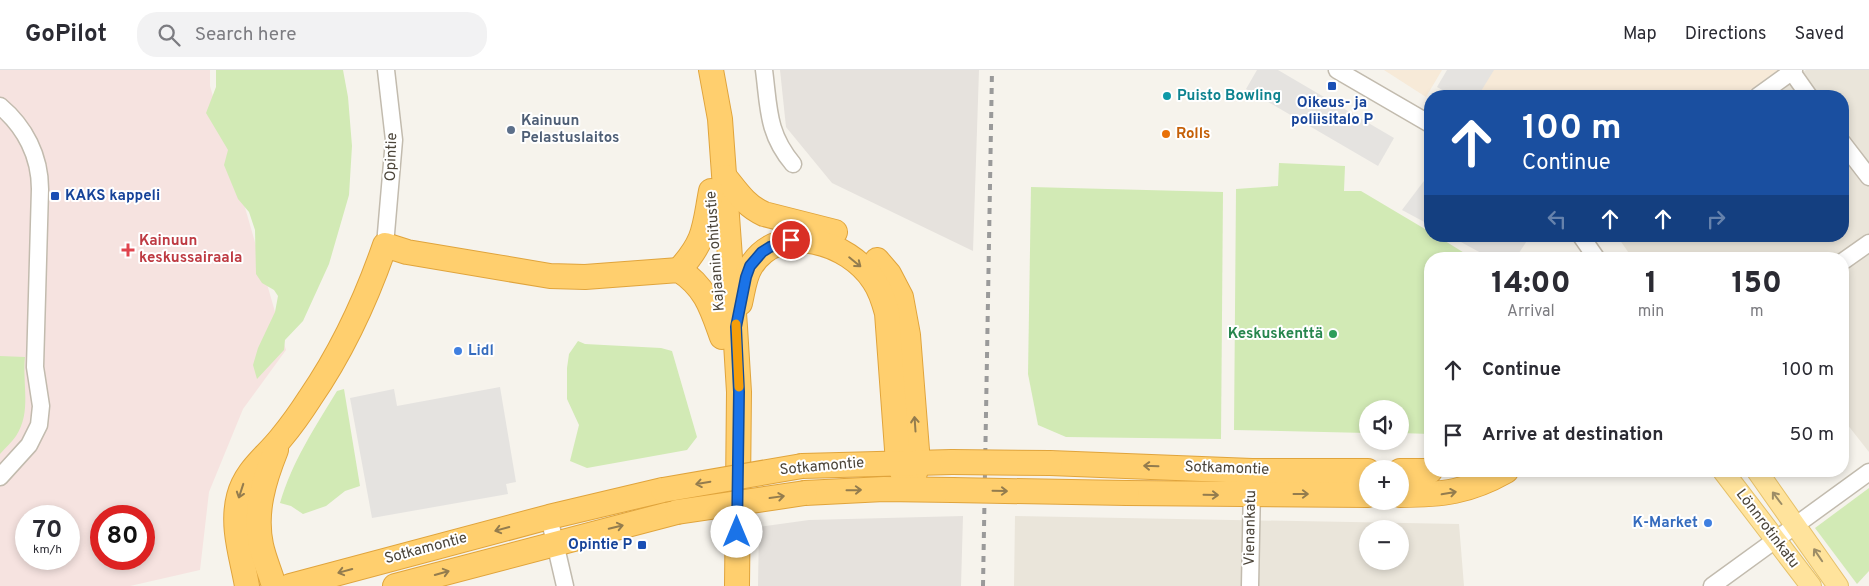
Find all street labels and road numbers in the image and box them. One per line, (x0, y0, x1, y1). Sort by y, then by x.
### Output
street label: Opintie (382, 132, 402, 182)
street label: Kajaanin ohitustie (702, 190, 730, 312)
street label: Sotkamontie (779, 454, 865, 480)
street label: Sotkamontie (1184, 458, 1270, 480)
street label: Lönnrotinkatu (1731, 486, 1803, 572)
street label: Vienankatu (1241, 490, 1261, 566)
street label: Sotkamontie (383, 529, 469, 569)

